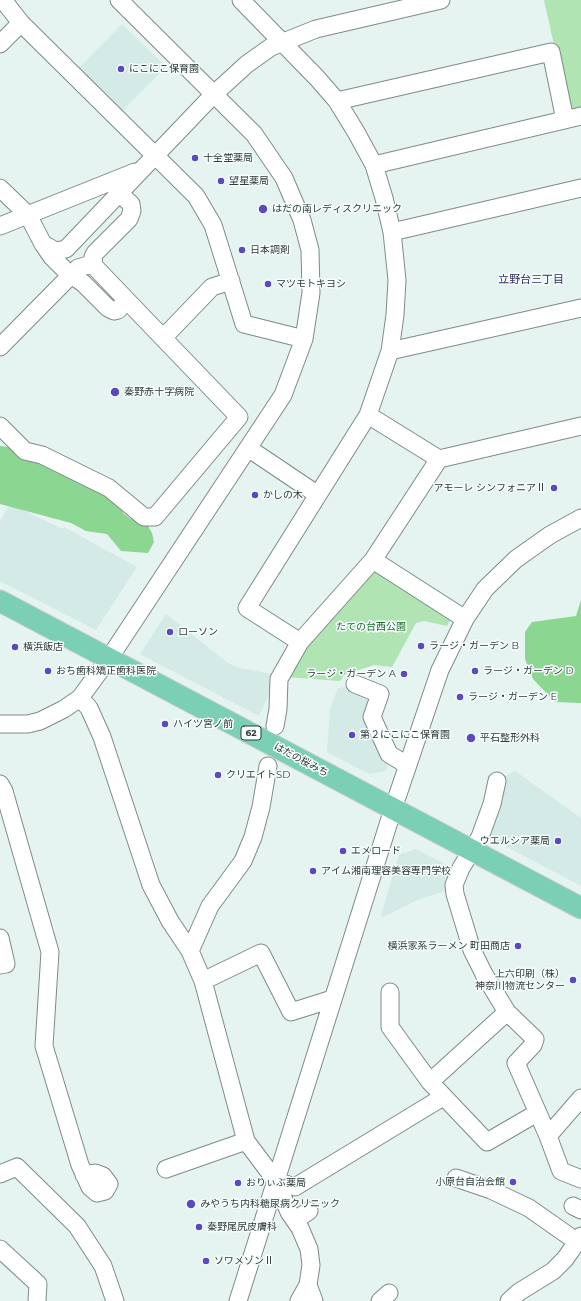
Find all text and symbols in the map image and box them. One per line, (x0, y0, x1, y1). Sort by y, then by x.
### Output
place label: にこにこ保育園 (129, 63, 199, 75)
marker: にこにこ保育園 (116, 64, 126, 74)
place label: 十全堂薬局 (203, 152, 253, 164)
marker: 十全堂薬局 (190, 153, 200, 163)
place label: 望星薬局 (229, 175, 269, 187)
marker: 望星薬局 (216, 176, 226, 186)
marker: はだの南レディスクリニック (257, 203, 269, 215)
place label: はだの南レディスクリニック (272, 203, 402, 215)
place label: 日本調剤 (250, 244, 290, 256)
marker: 日本調剤 (237, 245, 247, 255)
district label: 立野台三丁目 (498, 273, 564, 287)
place label: マツモトキヨシ (276, 278, 346, 290)
marker: マツモトキヨシ (263, 279, 273, 289)
marker: 秦野赤十字病院 (109, 386, 121, 398)
place label: 秦野赤十字病院 (124, 386, 194, 398)
place label: アモーレ シンフォニアⅡ (433, 482, 546, 494)
marker: アモーレ シンフォニアⅡ (549, 483, 559, 493)
place label: かしの木 (263, 489, 303, 501)
marker: かしの木 (250, 490, 260, 500)
park label: たての台西公園 (336, 621, 406, 633)
place label: ローソン (178, 626, 218, 638)
marker: ローソン (165, 627, 175, 637)
place label: ラージ・ガーデン B (429, 640, 519, 652)
place label: 横浜飯店 (23, 641, 63, 653)
marker: ラージ・ガーデン B (416, 641, 426, 651)
marker: 横浜飯店 (10, 642, 20, 652)
place label: おち歯科矯正歯科医院 (56, 665, 156, 677)
place label: ラージ・ガーデン D (483, 665, 574, 677)
marker: おち歯科矯正歯科医院 (43, 666, 53, 676)
marker: ラージ・ガーデン D (470, 666, 480, 676)
place label: ラージ・ガーデン A (306, 668, 396, 680)
marker: ラージ・ガーデン A (399, 669, 409, 679)
place label: ラージ・ガーデン E (468, 691, 557, 703)
marker: ラージ・ガーデン E (455, 692, 465, 702)
place label: ハイツ宮ノ前 (173, 718, 233, 730)
marker: ハイツ宮ノ前 (160, 719, 170, 729)
road number: 62 (241, 726, 261, 740)
place label: 第２にこにこ保育園 (360, 729, 450, 741)
marker: 第２にこにこ保育園 (347, 730, 357, 740)
marker: 平石整形外科 (465, 732, 477, 744)
place label: 平石整形外科 (480, 732, 540, 744)
street label: はだの桜みち (272, 741, 330, 779)
place label: クリエイトSD (226, 769, 290, 781)
marker: クリエイトSD (213, 770, 223, 780)
place label: ウエルシア薬局 (480, 835, 550, 847)
marker: ウエルシア薬局 (553, 836, 563, 846)
place label: エメロード (351, 845, 401, 857)
marker: エメロード (338, 846, 348, 856)
place label: アイム湘南理容美容専門学校 (321, 865, 451, 877)
marker: アイム湘南理容美容専門学校 (308, 866, 318, 876)
place label: 横浜家系ラーメン 町田商店 (387, 940, 510, 952)
marker: 横浜家系ラーメン 町田商店 (513, 941, 523, 951)
place label: 上六印刷（株） 神奈川物流センター (475, 968, 565, 992)
marker: 上六印刷（株） 神奈川物流センター (568, 975, 578, 985)
place label: 小原台自治会館 (435, 1176, 505, 1188)
place label: おりぃぶ薬局 (246, 1177, 306, 1189)
marker: 小原台自治会館 (508, 1177, 518, 1187)
marker: おりぃぶ薬局 (233, 1178, 243, 1188)
marker: みやうち内科糖尿病クリニック (185, 1198, 197, 1210)
place label: みやうち内科糖尿病クリニック (200, 1198, 340, 1210)
place label: 秦野尾尻皮膚科 (207, 1221, 277, 1233)
marker: 秦野尾尻皮膚科 (194, 1222, 204, 1232)
place label: ソワメゾンⅡ (214, 1255, 274, 1267)
marker: ソワメゾンⅡ (201, 1256, 211, 1266)

